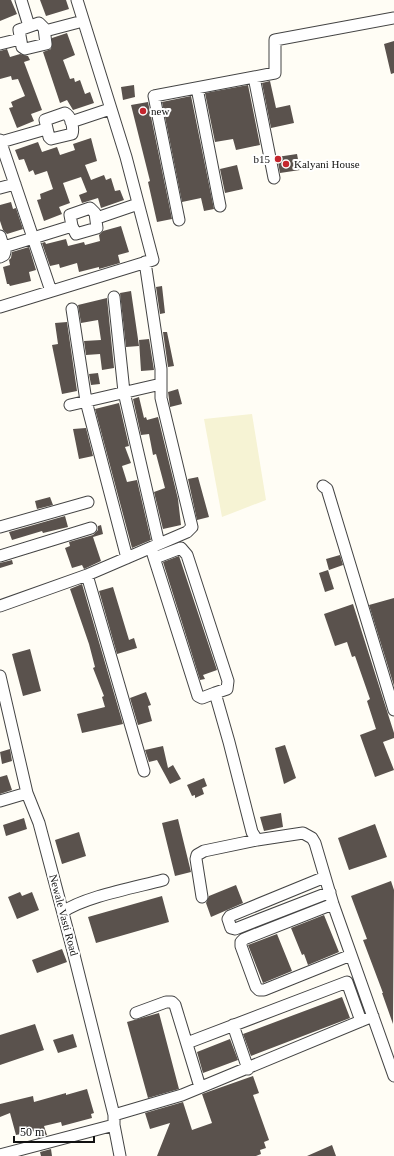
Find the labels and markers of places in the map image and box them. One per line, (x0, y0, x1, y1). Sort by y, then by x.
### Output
place label: new (151, 105, 169, 117)
marker: new (138, 106, 148, 116)
place label: b15 (254, 153, 271, 165)
marker: b15 (273, 154, 283, 164)
place label: Kalyani House (294, 158, 360, 170)
marker: Kalyani House (281, 159, 291, 169)

